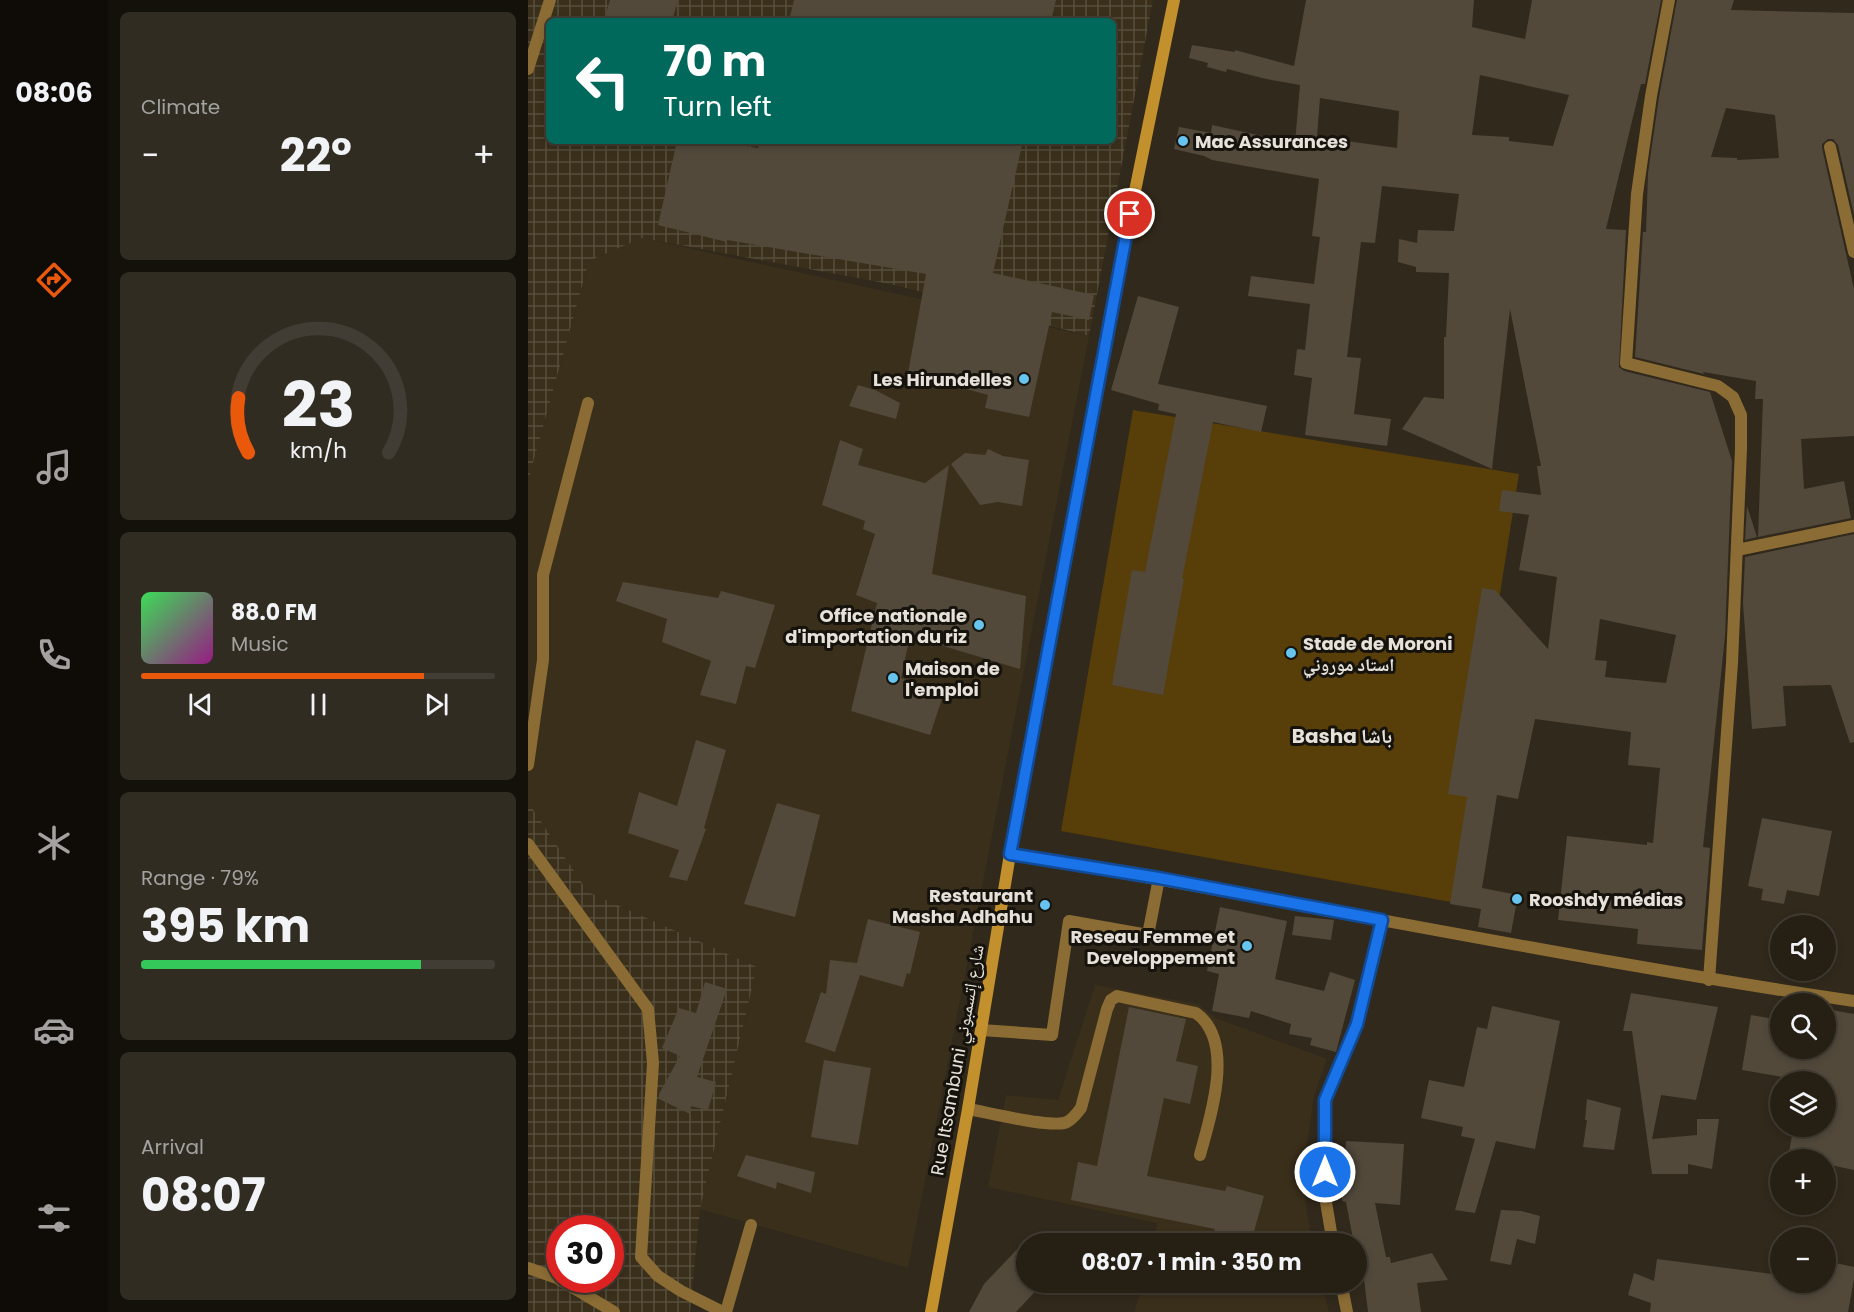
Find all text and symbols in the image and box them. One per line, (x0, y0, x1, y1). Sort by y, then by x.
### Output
text: 70 m (663, 32, 766, 91)
icon: left (564, 42, 642, 120)
text: 08:06 (15, 74, 93, 111)
text: Turn left (663, 88, 772, 125)
text: Climate (141, 93, 220, 121)
text: 22° (280, 124, 352, 187)
place label: Mac Assurances (1195, 129, 1348, 154)
text: − (141, 132, 159, 179)
text: + (472, 132, 495, 179)
marker: Mac Assurances (1176, 134, 1190, 148)
pin (1104, 188, 1155, 239)
icon: arrive (1113, 197, 1146, 230)
icon: directions (33, 259, 75, 301)
text: 23 (281, 361, 355, 449)
place label: Les Hirundelles (873, 367, 1012, 392)
marker: Les Hirundelles (1017, 372, 1031, 386)
text: km/h (289, 435, 347, 466)
icon: music (33, 446, 75, 488)
text: 88.0 FM (231, 597, 317, 628)
place label: Office nationale d'importation du riz (785, 603, 967, 649)
marker: Office nationale d'importation du riz (972, 618, 986, 632)
text: Music (231, 630, 289, 658)
place label: Stade de Moroni استاد موروني (1303, 631, 1452, 679)
icon: phone (33, 634, 75, 676)
marker: Stade de Moroni استاد موروني (1284, 646, 1298, 660)
place label: Maison de l'emploi (905, 656, 1000, 702)
marker: Maison de l'emploi (886, 671, 900, 685)
icon: previous (184, 688, 217, 721)
icon: pause (302, 688, 335, 721)
icon: next (420, 688, 453, 721)
district label: Basha باشا (1292, 722, 1392, 750)
icon: climate (33, 822, 75, 864)
text: Range · 79% (141, 864, 259, 892)
place label: Restaurant Masha Adhahu (892, 883, 1033, 929)
place label: Rooshdy médias (1529, 887, 1683, 912)
marker: Rooshdy médias (1510, 892, 1524, 906)
text: 395 km (141, 895, 310, 958)
marker: Restaurant Masha Adhahu (1038, 898, 1052, 912)
map controls (1770, 915, 1836, 1293)
button: sound (1770, 915, 1836, 981)
place label: Reseau Femme et Developpement (1071, 924, 1235, 970)
marker: Reseau Femme et Developpement (1240, 939, 1254, 953)
street label: Rue Itsambuni شارع إتسمبوني (924, 943, 992, 1178)
button: search (1770, 993, 1836, 1059)
icon: car (33, 1009, 75, 1051)
button: layers (1770, 1071, 1836, 1137)
text: Arrival (141, 1133, 204, 1161)
position arrow (1293, 1140, 1357, 1204)
button: + (1770, 1149, 1836, 1215)
text: 08:07 (141, 1164, 266, 1227)
icon: filters (33, 1197, 75, 1239)
speed limit sign: 30 (546, 1215, 624, 1293)
button: − (1770, 1227, 1836, 1293)
text: 08:07 · 1 min · 350 m (1081, 1247, 1302, 1278)

